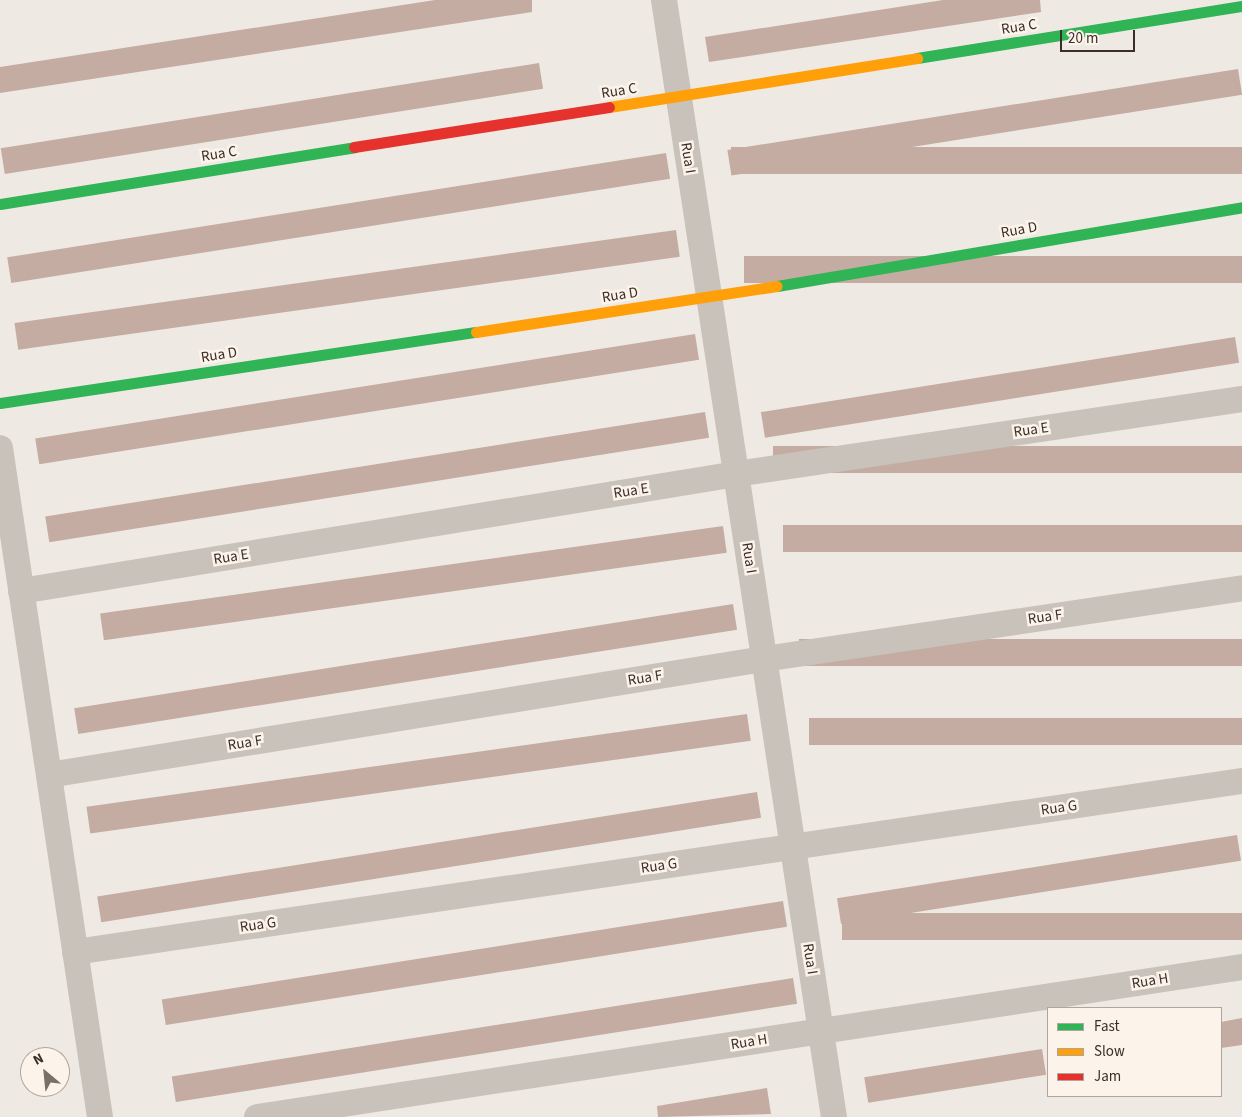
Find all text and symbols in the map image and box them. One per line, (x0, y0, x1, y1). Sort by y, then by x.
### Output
street label: Rua C (1000, 15, 1038, 39)
scale bar (1062, 20, 1137, 52)
text: 20 m (1068, 28, 1098, 49)
street label: Rua C (600, 79, 638, 103)
street label: Rua I (677, 141, 699, 175)
street label: Rua C (200, 142, 238, 166)
street label: Rua D (999, 218, 1039, 242)
street label: Rua D (601, 283, 639, 307)
street label: Rua D (200, 343, 238, 367)
street label: Rua E (1012, 419, 1050, 441)
street label: Rua E (612, 479, 650, 503)
street label: Rua I (738, 541, 760, 575)
street label: Rua E (212, 545, 250, 569)
street label: Rua F (1027, 606, 1063, 628)
street label: Rua F (626, 666, 664, 690)
street label: Rua F (226, 731, 264, 755)
street label: Rua G (1040, 797, 1078, 819)
street label: Rua G (640, 855, 678, 877)
street label: Rua G (239, 914, 277, 936)
street label: Rua I (799, 942, 821, 976)
street label: Rua H (1130, 969, 1170, 993)
legend (1047, 1007, 1222, 1097)
text: Fast (1094, 1016, 1120, 1037)
street label: Rua H (729, 1030, 769, 1054)
text: Slow (1094, 1041, 1125, 1062)
north arrow (20, 1047, 70, 1097)
text: N (30, 1049, 47, 1071)
text: Jam (1094, 1066, 1121, 1087)

